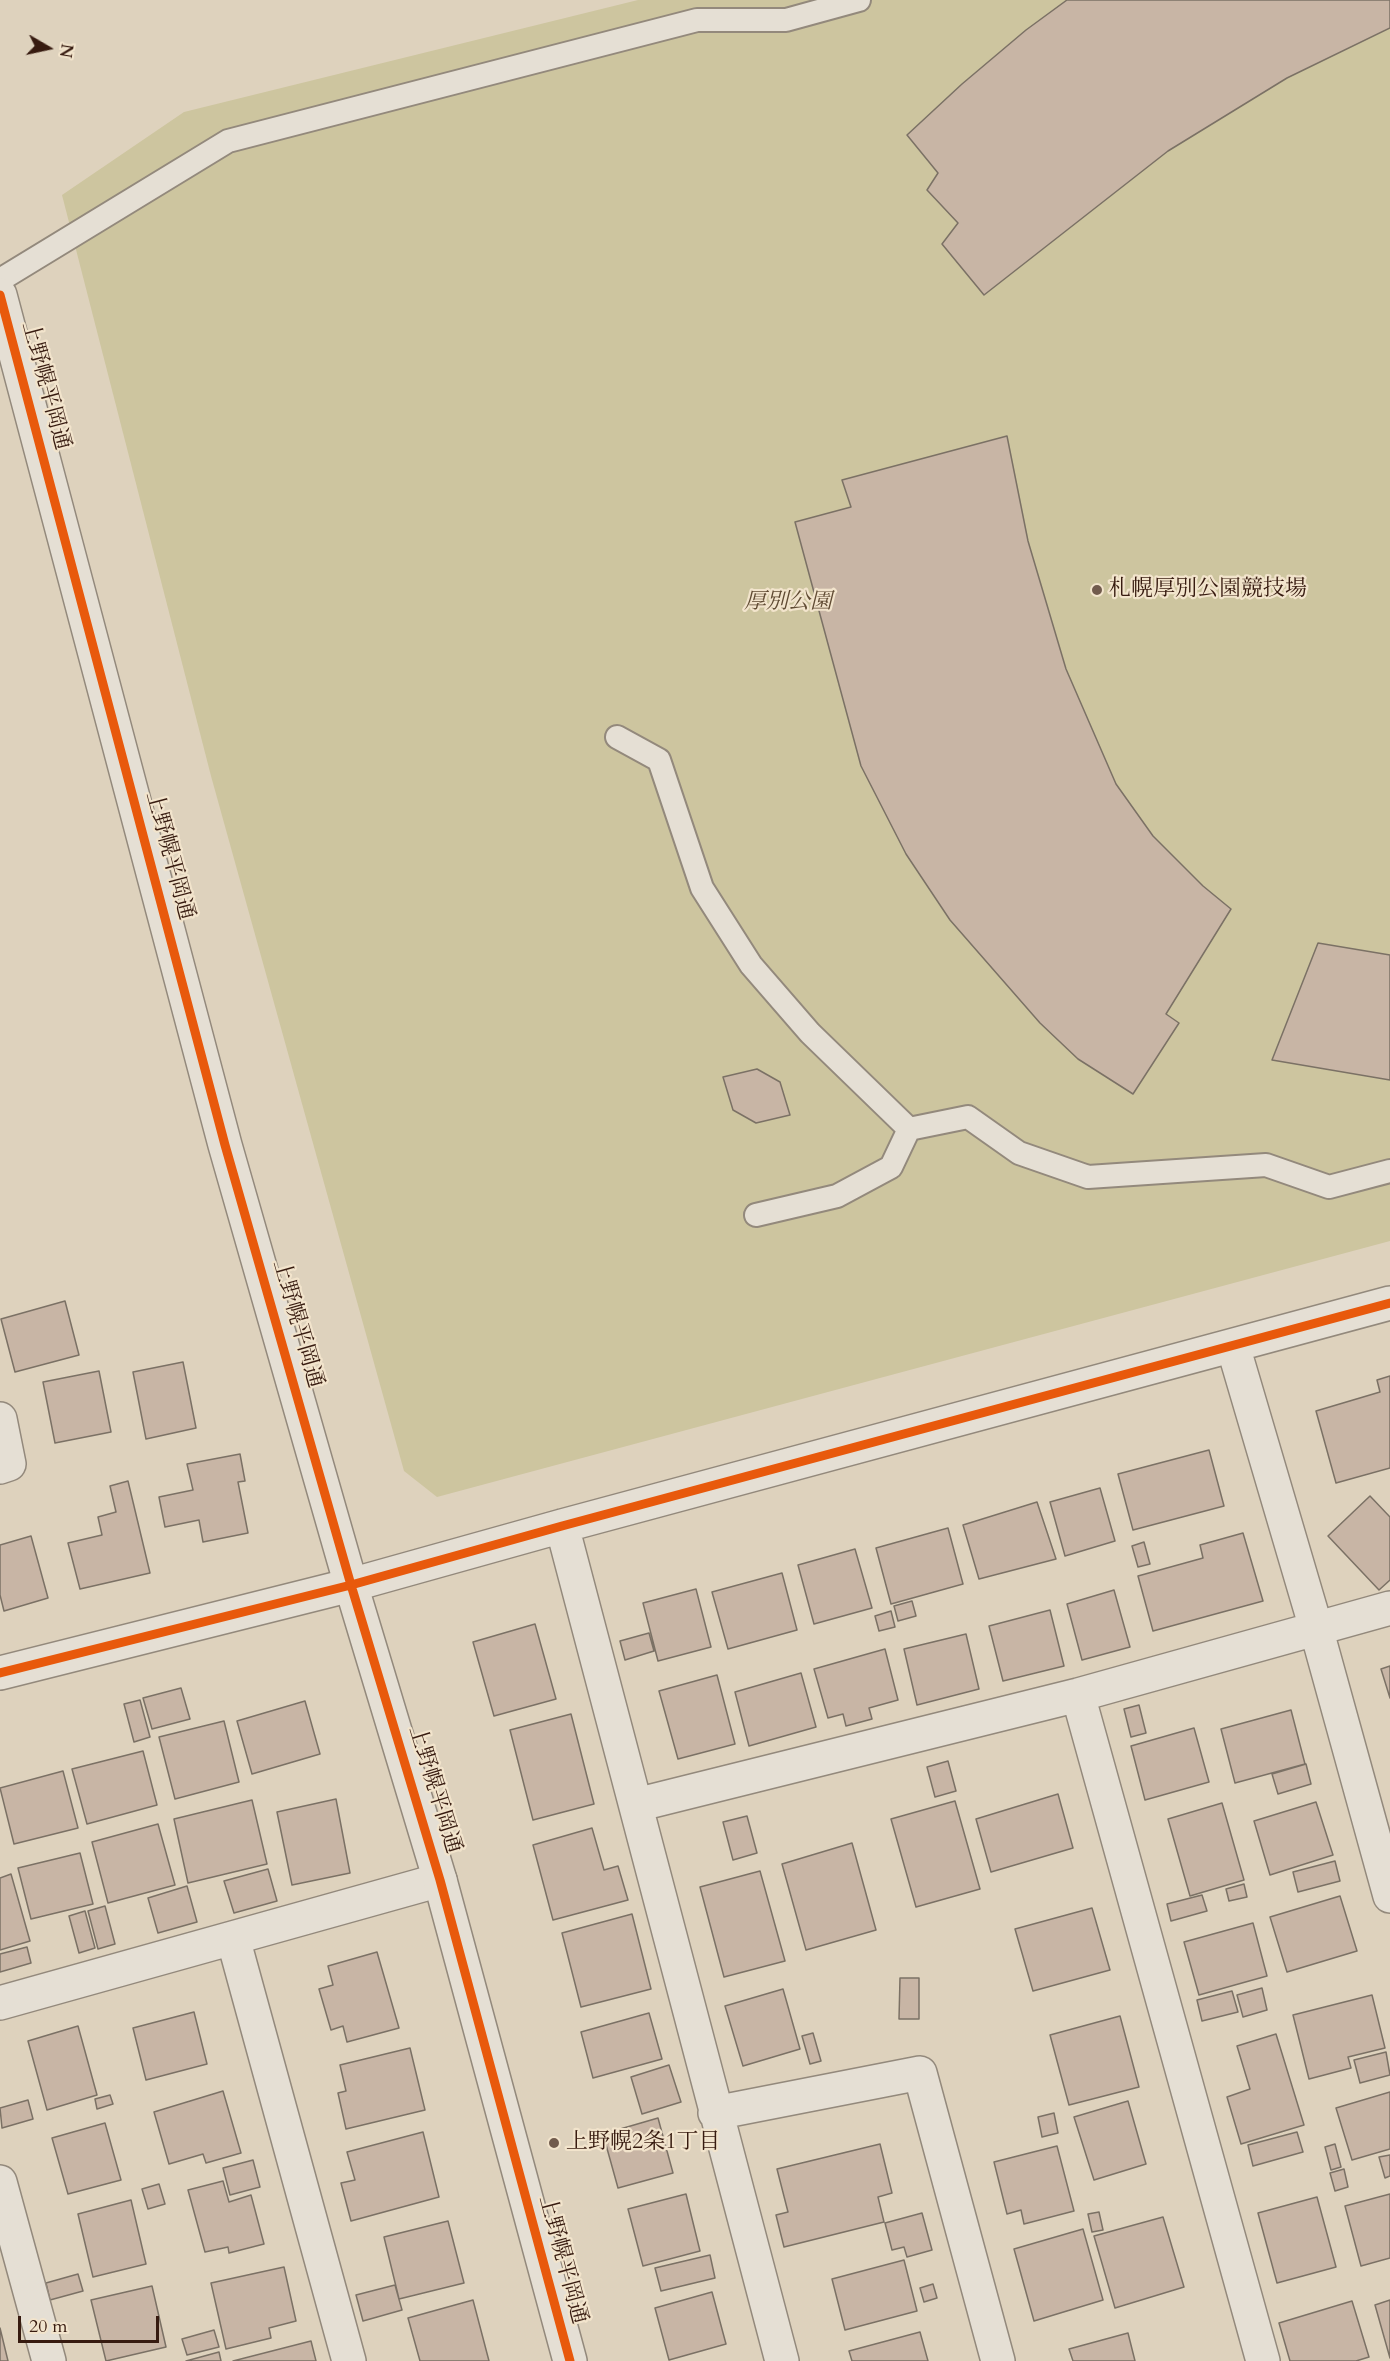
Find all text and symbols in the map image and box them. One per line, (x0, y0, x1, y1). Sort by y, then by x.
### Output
north arrow (18, 18, 78, 78)
text: N (54, 42, 78, 59)
street label: 上野幌平岡通 (15, 319, 75, 453)
place label: 札幌厚別公園競技場 (1109, 577, 1307, 603)
marker: 札幌厚別公園競技場 (1090, 583, 1104, 597)
park label: 厚別公園 (744, 590, 832, 616)
street label: 上野幌平岡通 (139, 789, 199, 923)
street label: 上野幌平岡通 (266, 1257, 328, 1391)
street label: 上野幌平岡通 (402, 1723, 466, 1857)
place label: 上野幌2条1丁目 (566, 2130, 721, 2156)
marker: 上野幌2条1丁目 (547, 2136, 561, 2150)
street label: 上野幌平岡通 (532, 2193, 592, 2327)
scale bar (21, 2304, 162, 2342)
text: 20 m (29, 2314, 68, 2339)

